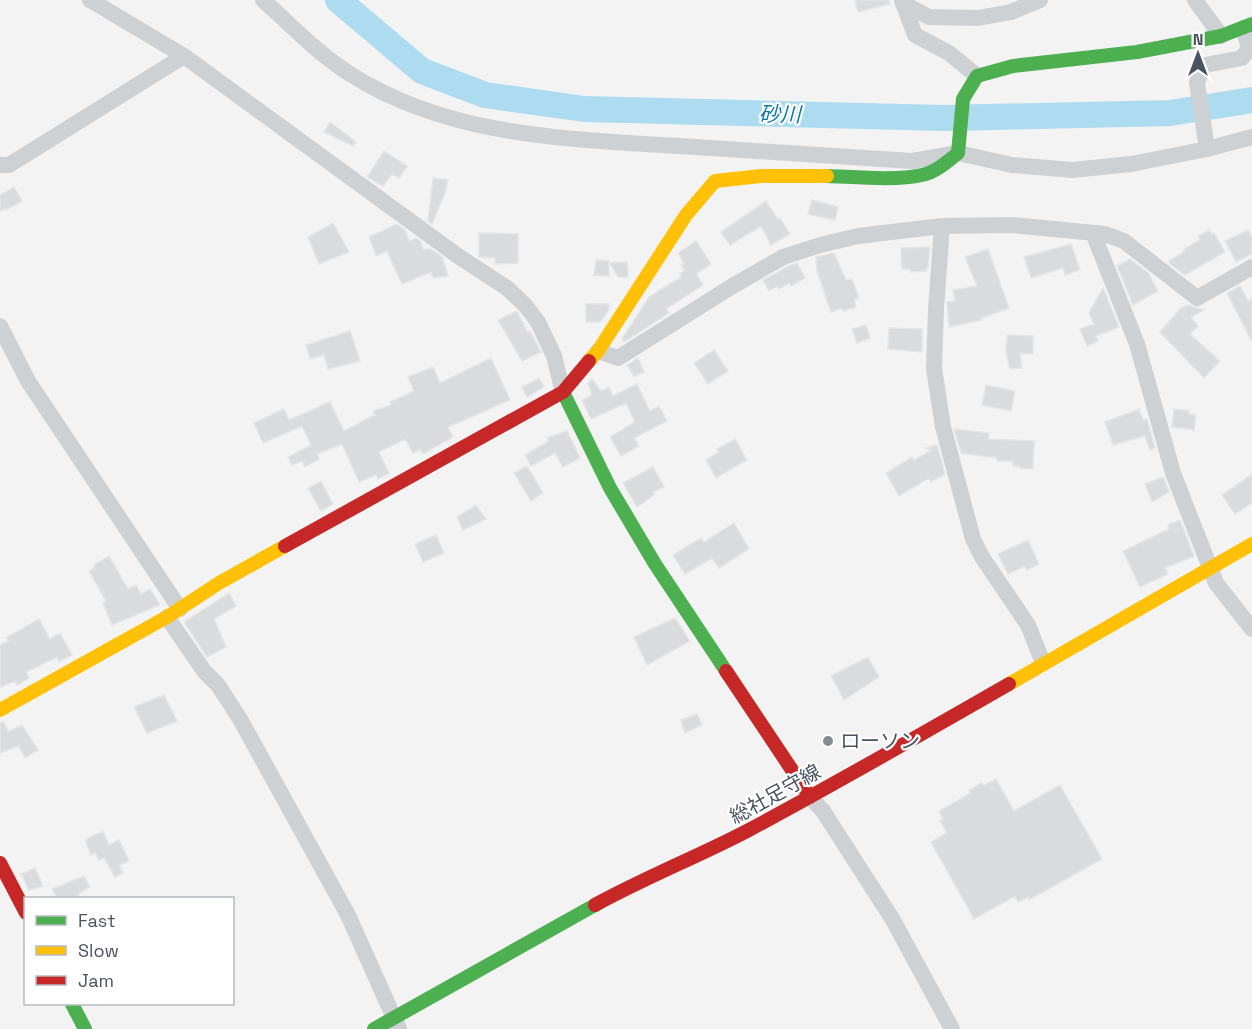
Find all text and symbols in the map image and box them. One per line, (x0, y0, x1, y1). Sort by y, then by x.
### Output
north arrow (1168, 24, 1228, 84)
text: N (1193, 29, 1203, 50)
water label: 砂川 (759, 100, 803, 128)
place label: ローソン (840, 728, 920, 754)
marker: ローソン (821, 734, 835, 748)
street label: 総社足守線 (725, 758, 825, 830)
legend (24, 897, 234, 1005)
text: Fast (78, 909, 115, 932)
text: Slow (78, 939, 119, 962)
text: Jam (78, 969, 114, 992)

